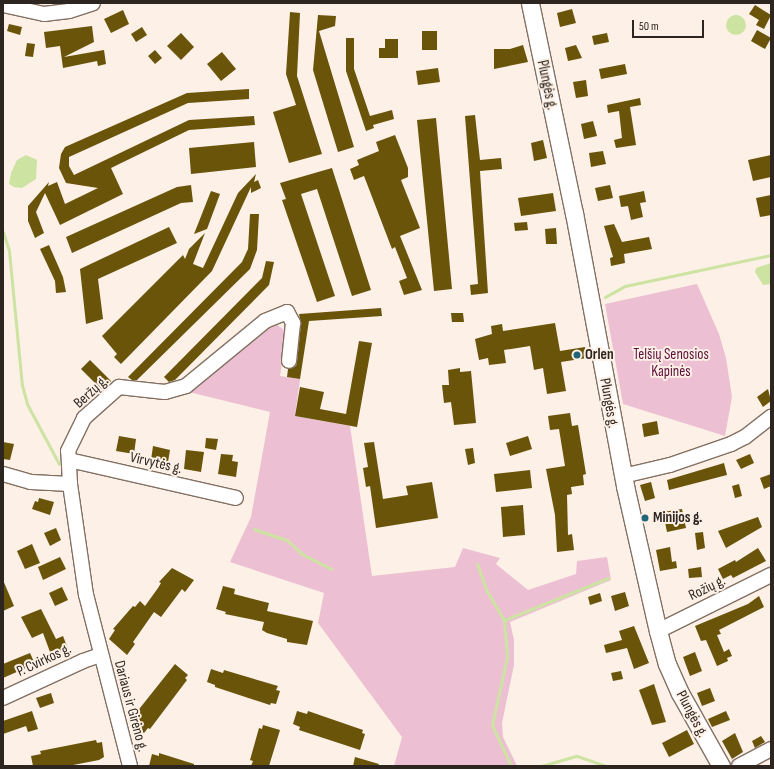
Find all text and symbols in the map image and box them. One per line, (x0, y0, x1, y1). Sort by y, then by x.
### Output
scale bar (634, 12, 706, 38)
text: 50 m (639, 19, 659, 34)
street label: Plungės g. (533, 59, 561, 111)
park label: Telšių Senosios Kapinės (633, 345, 709, 380)
place label: Orlen (585, 346, 614, 364)
marker: Orlen (572, 350, 582, 360)
street label: Beržų g. (70, 372, 112, 412)
street label: Plungės g. (596, 377, 622, 429)
street label: Virvytės g. (128, 448, 184, 478)
place label: Minijos g. (653, 509, 703, 527)
marker: Minijos g. (640, 513, 650, 523)
street label: Rožių g. (686, 571, 728, 605)
street label: P. Cvirkos g. (14, 640, 74, 680)
street label: Dariaus ir Girėno g. (110, 658, 152, 754)
street label: Plungės g. (672, 688, 712, 740)

